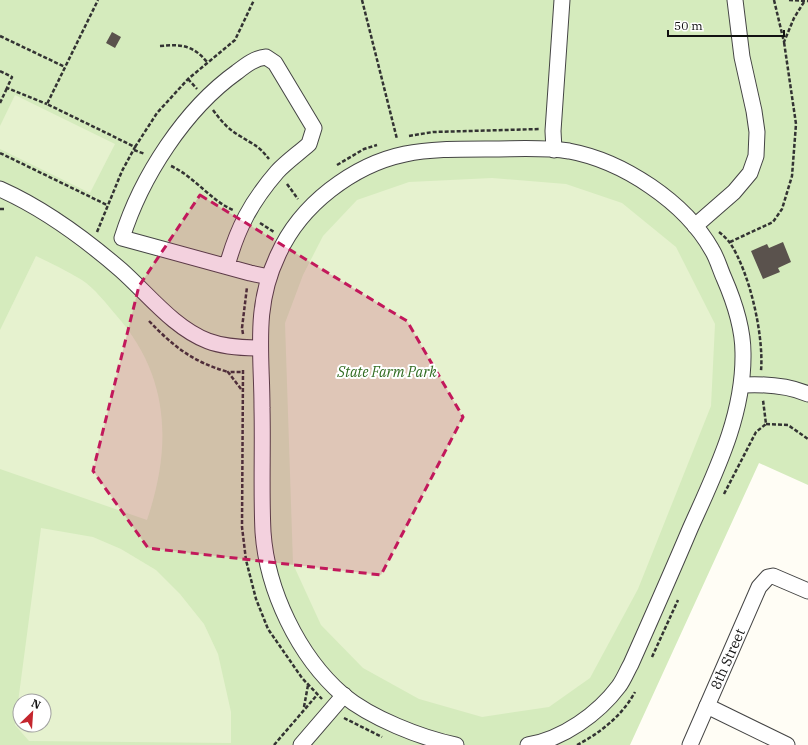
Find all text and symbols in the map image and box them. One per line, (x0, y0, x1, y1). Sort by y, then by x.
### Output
scale bar (668, 12, 784, 38)
text: 50 m (674, 18, 703, 33)
park label: State Farm Park (336, 363, 437, 381)
street label: 8th Street (706, 626, 749, 692)
north arrow (12, 693, 52, 733)
text: N (29, 696, 43, 712)

